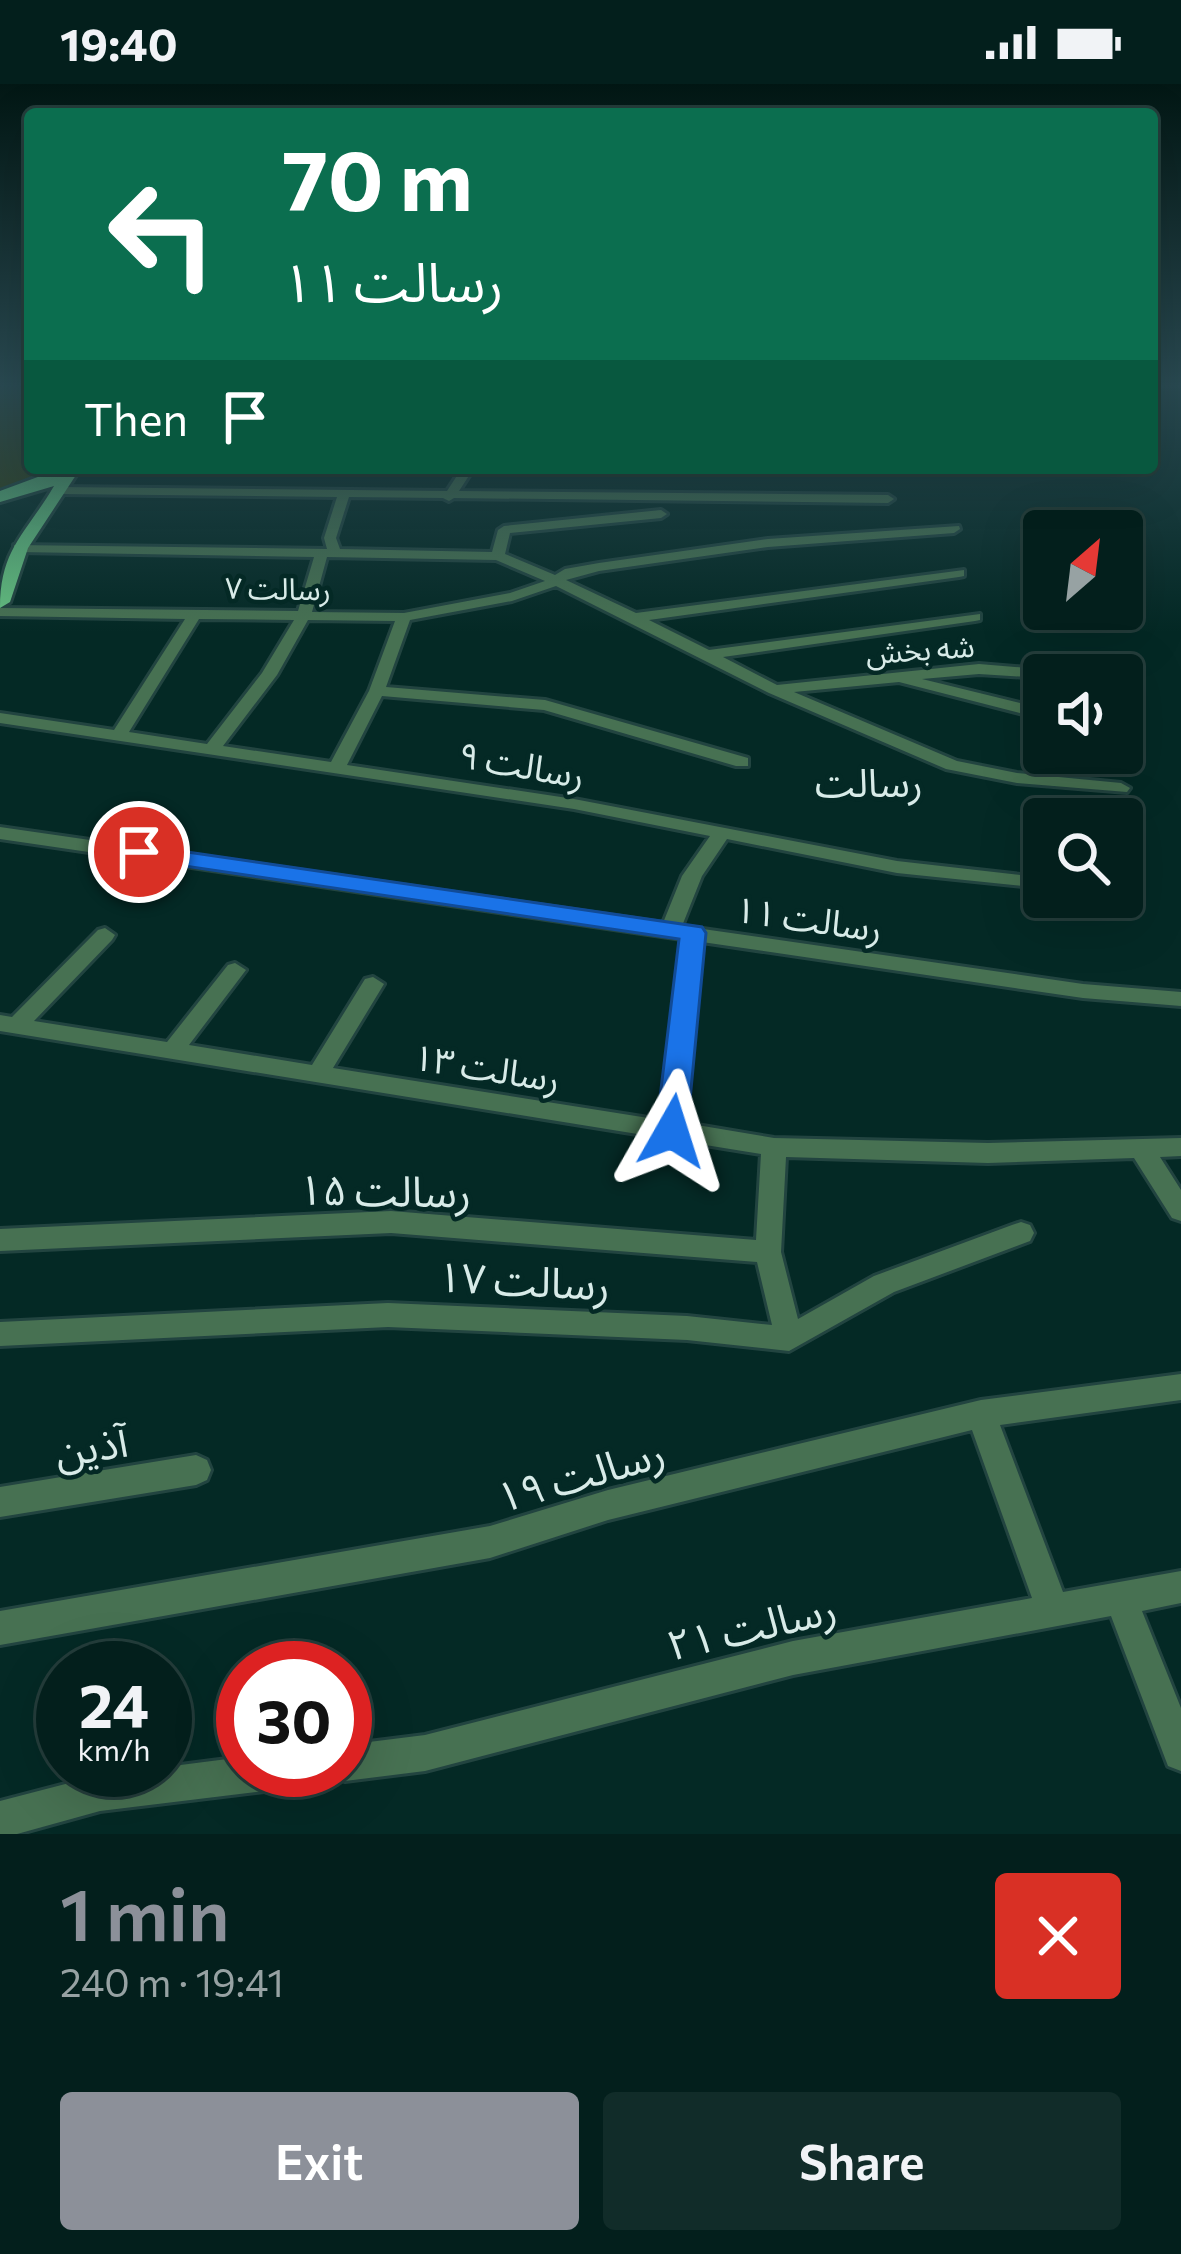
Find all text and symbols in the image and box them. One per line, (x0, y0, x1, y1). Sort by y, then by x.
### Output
text: 19:40 (60, 15, 178, 70)
text: 70 m (282, 126, 473, 228)
icon: left (84, 156, 240, 312)
text: رسالت ۱۱ (282, 247, 503, 313)
icon: arrive (212, 384, 278, 450)
text: Then (84, 390, 188, 445)
north arrow (1023, 510, 1143, 630)
map controls (1023, 510, 1143, 918)
street label: رسالت ۷ (225, 568, 331, 607)
street label: شه بخش (864, 626, 976, 671)
button: sound (1023, 654, 1143, 774)
street label: رسالت ۹ (455, 730, 588, 798)
district label: رسالت (815, 757, 923, 806)
button: search (1023, 798, 1143, 918)
pin (88, 801, 190, 903)
icon: arrive (106, 819, 172, 885)
street label: رسالت ۱۱ (733, 885, 885, 951)
street label: رسالت ۱۳ (410, 1033, 563, 1101)
position arrow (609, 1068, 735, 1194)
street label: رسالت ۱۵ (298, 1162, 472, 1217)
street label: رسالت ۱۷ (437, 1249, 611, 1310)
street label: آذین (51, 1413, 133, 1477)
street label: رسالت ۱۹ (490, 1424, 670, 1523)
street label: رسالت ۲۱ (661, 1580, 841, 1671)
speed limit sign: 30 (216, 1641, 372, 1797)
text: 24 (79, 1667, 149, 1740)
text: km/h (78, 1730, 150, 1767)
text: 1 min (60, 1868, 230, 1956)
button: close (995, 1873, 1121, 1999)
text: 240 m · 19:41 (60, 1957, 284, 2005)
button: Exit (60, 2092, 579, 2230)
button: Share (603, 2092, 1121, 2230)

